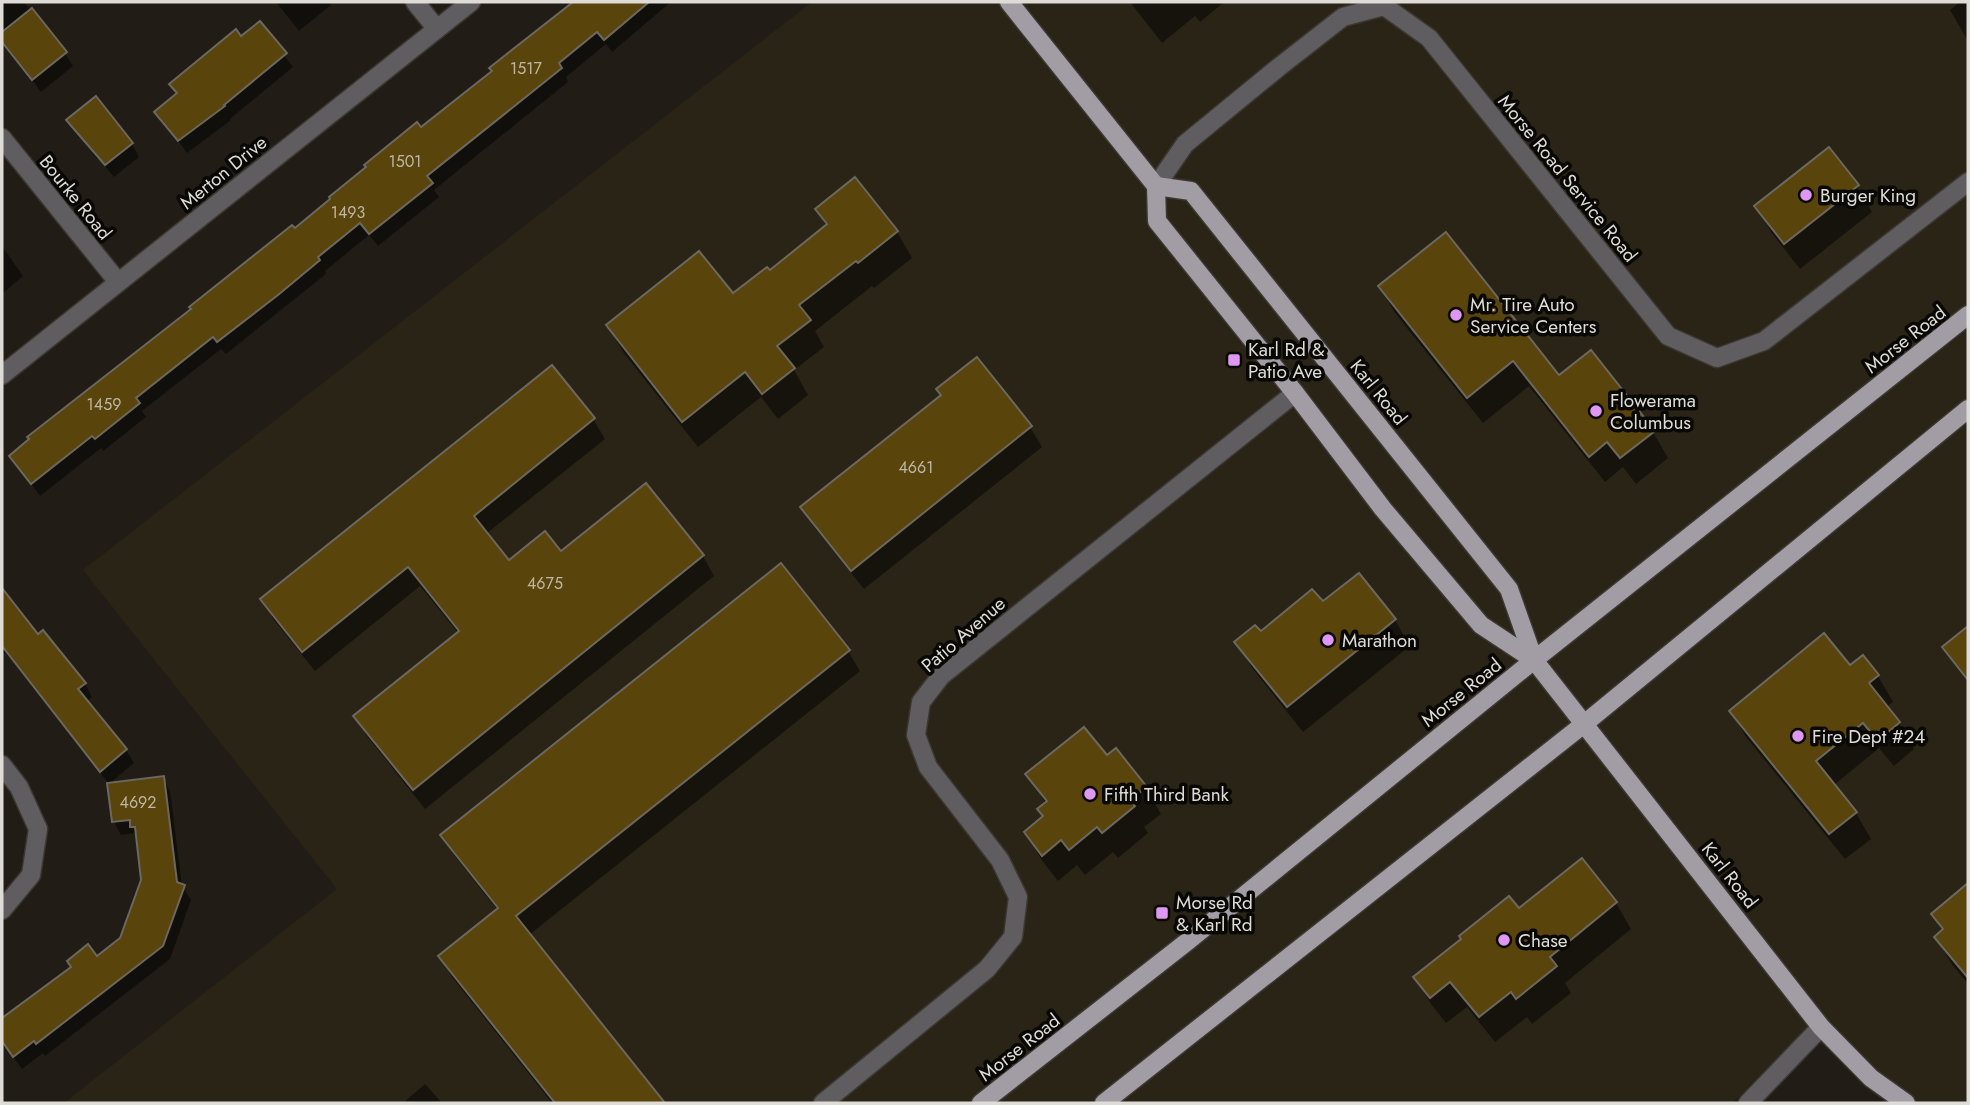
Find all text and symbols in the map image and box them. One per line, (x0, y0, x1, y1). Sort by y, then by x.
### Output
house number: 1517 (510, 57, 543, 80)
street label: Morse Road Service Road (1492, 89, 1644, 268)
street label: Merton Drive (174, 129, 273, 216)
street label: Bourke Road (33, 149, 118, 245)
house number: 1501 (388, 150, 422, 173)
place label: Burger King (1820, 182, 1916, 209)
marker: Burger King (1798, 187, 1814, 203)
house number: 1493 (331, 201, 366, 224)
place label: Mr. Tire Auto Service Centers (1470, 291, 1597, 340)
street label: Morse Road (1859, 299, 1952, 380)
marker: Mr. Tire Auto Service Centers (1448, 307, 1464, 323)
place label: Karl Rd & Patio Ave (1248, 336, 1325, 385)
marker: Karl Rd & Patio Ave (1226, 352, 1242, 368)
street label: Karl Road (1344, 354, 1413, 431)
place label: Flowerama Columbus (1610, 387, 1696, 436)
house number: 1459 (87, 393, 121, 416)
marker: Flowerama Columbus (1588, 403, 1604, 419)
house number: 4661 (899, 456, 933, 479)
house number: 4675 (527, 572, 563, 595)
street label: Patio Avenue (915, 590, 1011, 679)
place label: Marathon (1342, 627, 1417, 654)
marker: Marathon (1320, 632, 1336, 648)
street label: Morse Road (1415, 652, 1507, 733)
place label: Fire Dept #24 (1812, 723, 1925, 750)
marker: Fire Dept #24 (1790, 728, 1806, 744)
place label: Fifth Third Bank (1104, 781, 1230, 808)
marker: Fifth Third Bank (1082, 786, 1098, 802)
house number: 4692 (120, 791, 156, 814)
street label: Karl Road (1695, 836, 1764, 914)
place label: Morse Rd & Karl Rd (1176, 889, 1253, 938)
marker: Morse Rd & Karl Rd (1154, 905, 1170, 921)
place label: Chase (1518, 927, 1568, 954)
marker: Chase (1496, 932, 1512, 948)
street label: Morse Road (973, 1007, 1066, 1088)

